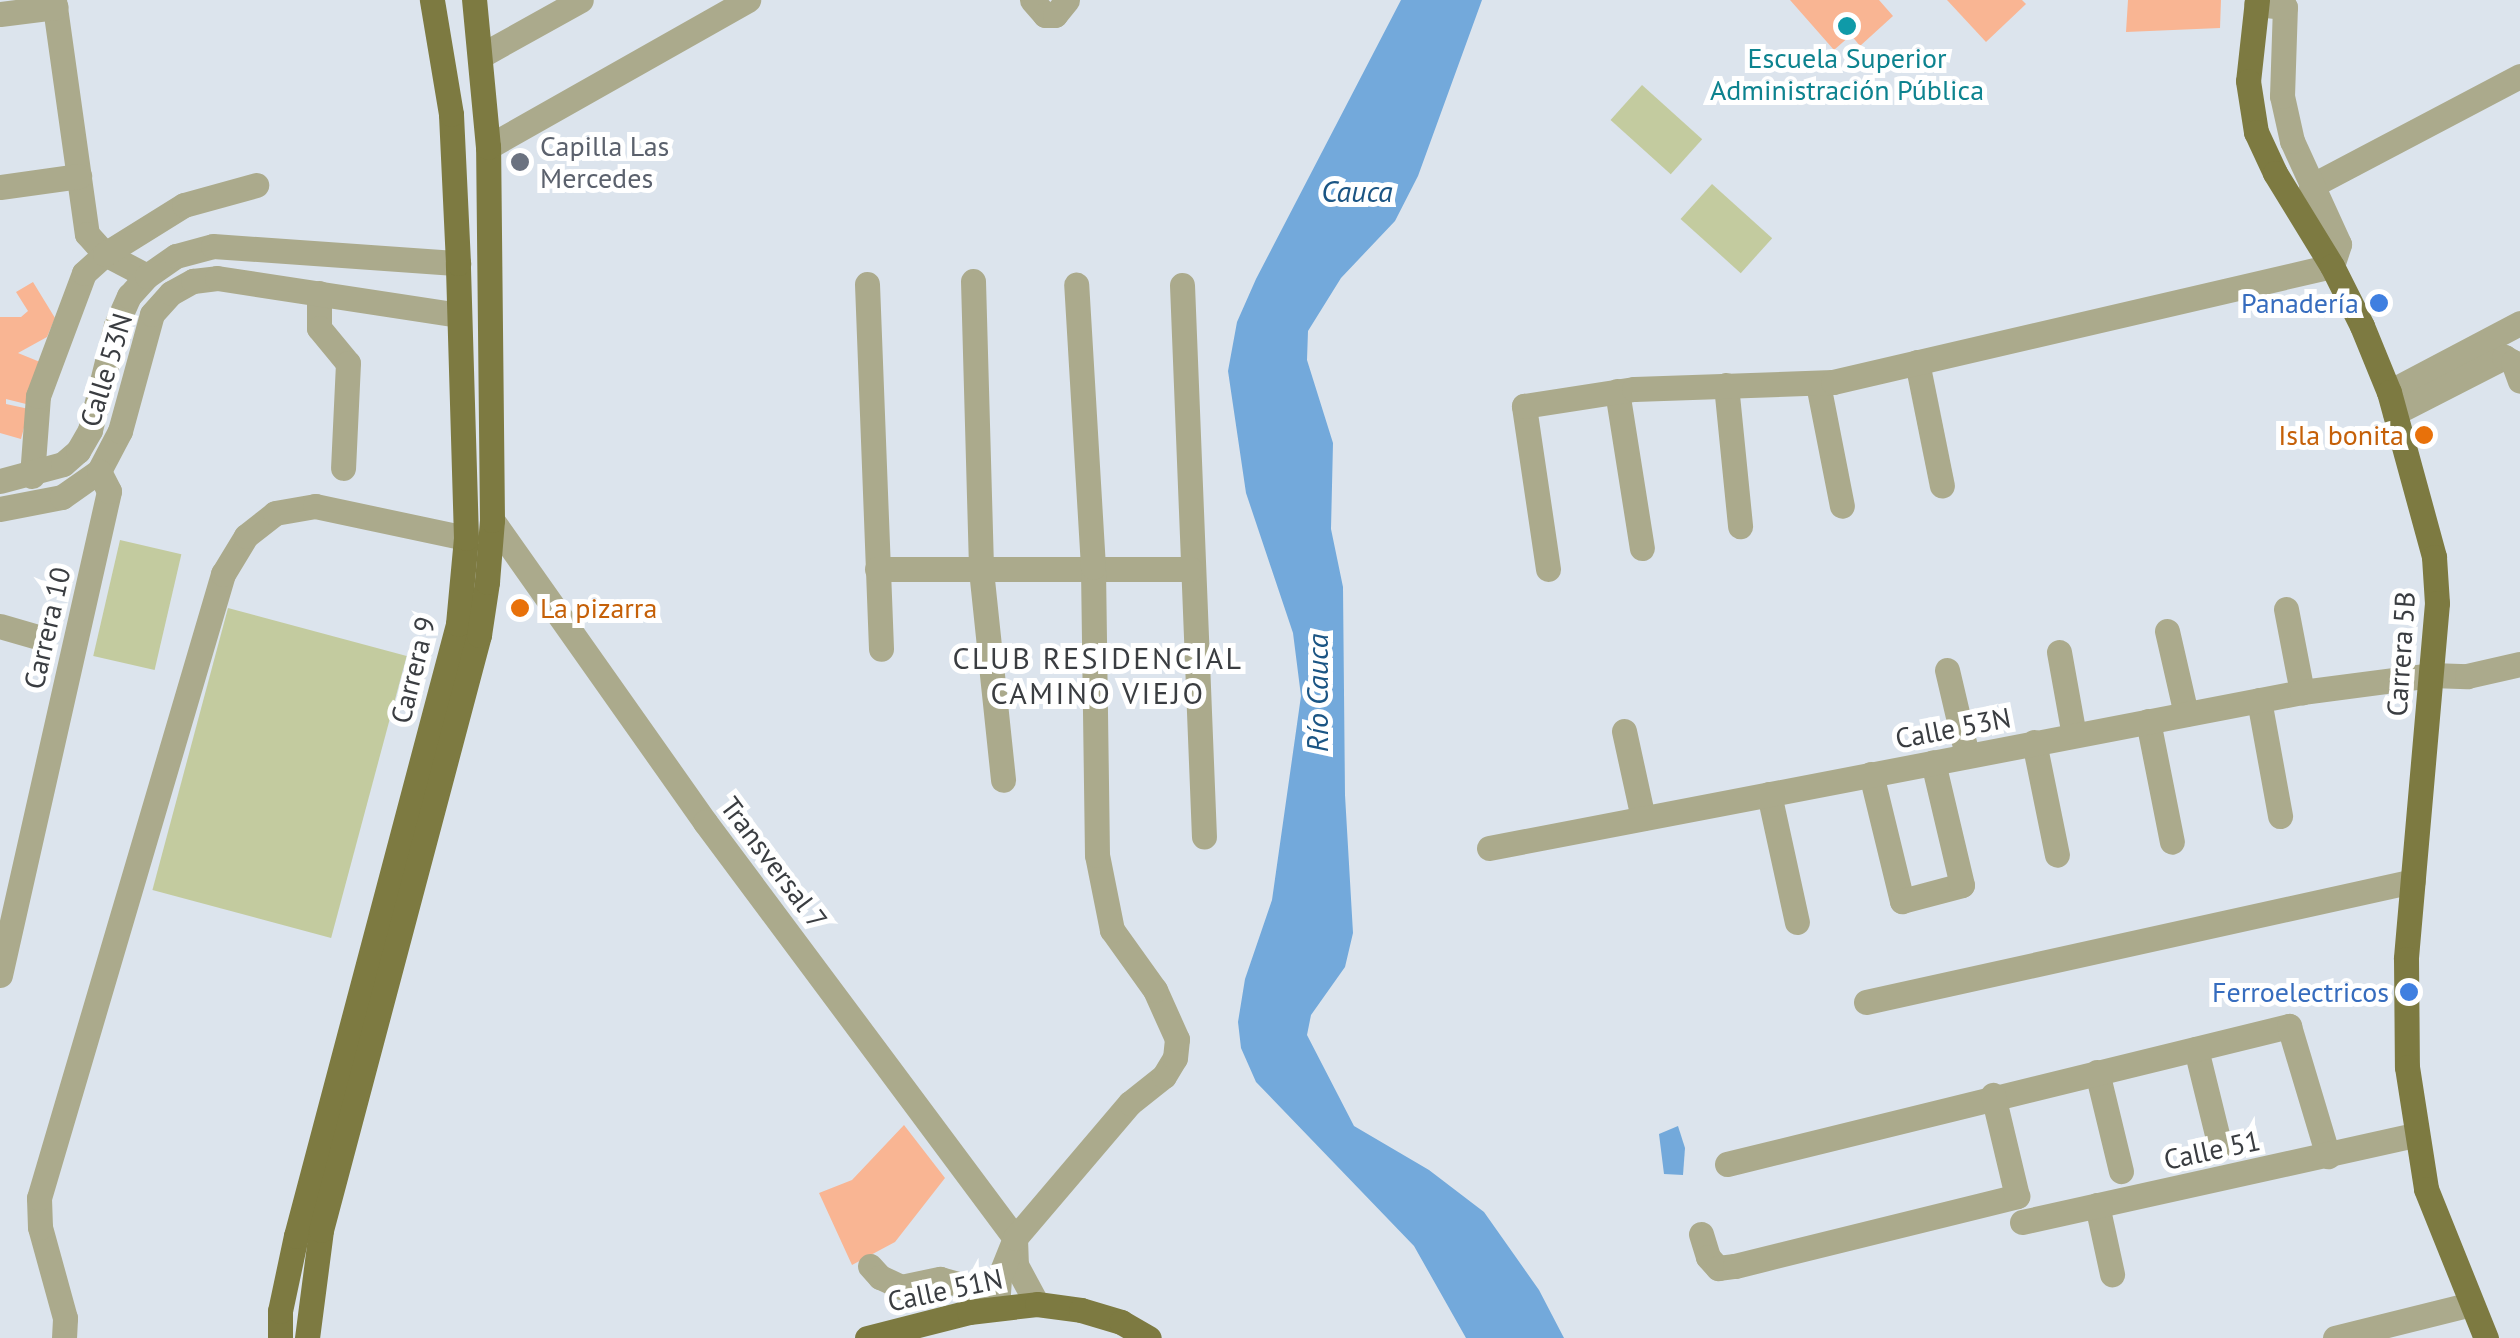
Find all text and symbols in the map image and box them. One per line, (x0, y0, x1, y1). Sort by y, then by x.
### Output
marker: Escuela Superior Administración Pública (1836, 15, 1858, 37)
place label: Escuela Superior Administración Pública (1710, 41, 1984, 107)
place label: Capilla Las Mercedes (540, 129, 669, 195)
marker: Capilla Las Mercedes (509, 151, 531, 173)
water label: Cauca (1321, 173, 1393, 209)
place label: Panadería (2241, 286, 2359, 320)
marker: Panadería (2368, 292, 2390, 314)
street label: Calle 53N (73, 309, 139, 431)
place label: Isla bonita (2278, 418, 2404, 452)
marker: Isla bonita (2413, 424, 2435, 446)
street label: Carrera 10 (17, 564, 77, 692)
street label: Carrera 5B (2380, 590, 2422, 718)
place label: La pizarra (540, 591, 657, 625)
marker: La pizarra (509, 597, 531, 619)
street label: Carrera 9 (384, 613, 442, 727)
water label: Río Cauca (1299, 634, 1335, 752)
district label: CLUB RESIDENCIAL CAMINO VIEJO (952, 640, 1244, 710)
street label: Calle 53N (1892, 700, 2014, 756)
street label: Transversal 7 (713, 790, 835, 936)
place label: Ferroelectricos (2212, 975, 2389, 1009)
marker: Ferroelectricos (2398, 981, 2420, 1003)
street label: Calle 51 (2161, 1123, 2263, 1177)
street label: Calle 51N (884, 1261, 1006, 1319)

